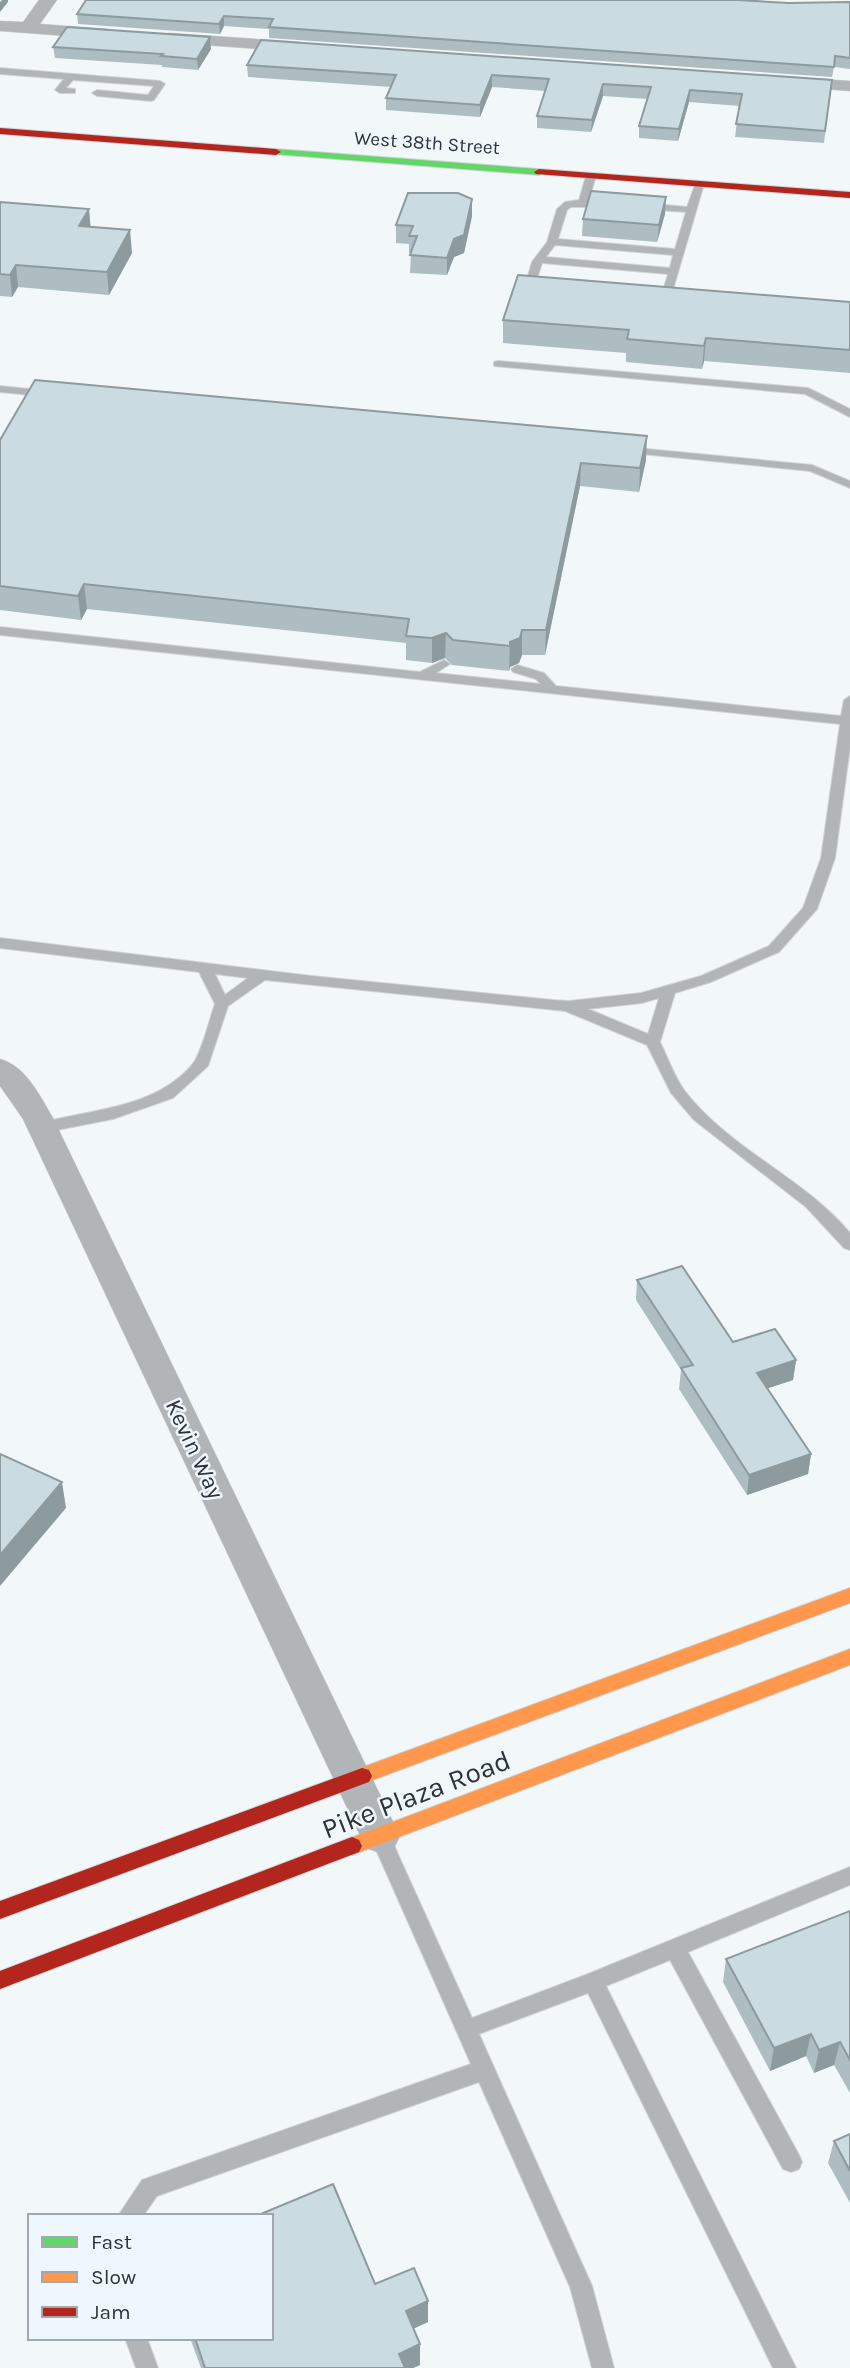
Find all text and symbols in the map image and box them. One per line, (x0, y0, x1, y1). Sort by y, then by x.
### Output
street label: West 38th Street (353, 127, 500, 159)
street label: Kevin Way (160, 1395, 229, 1504)
street label: Pike Plaza Road (317, 1743, 515, 1846)
legend (28, 2214, 273, 2340)
text: Fast (91, 2230, 132, 2254)
text: Slow (91, 2265, 136, 2289)
text: Jam (91, 2300, 131, 2324)

